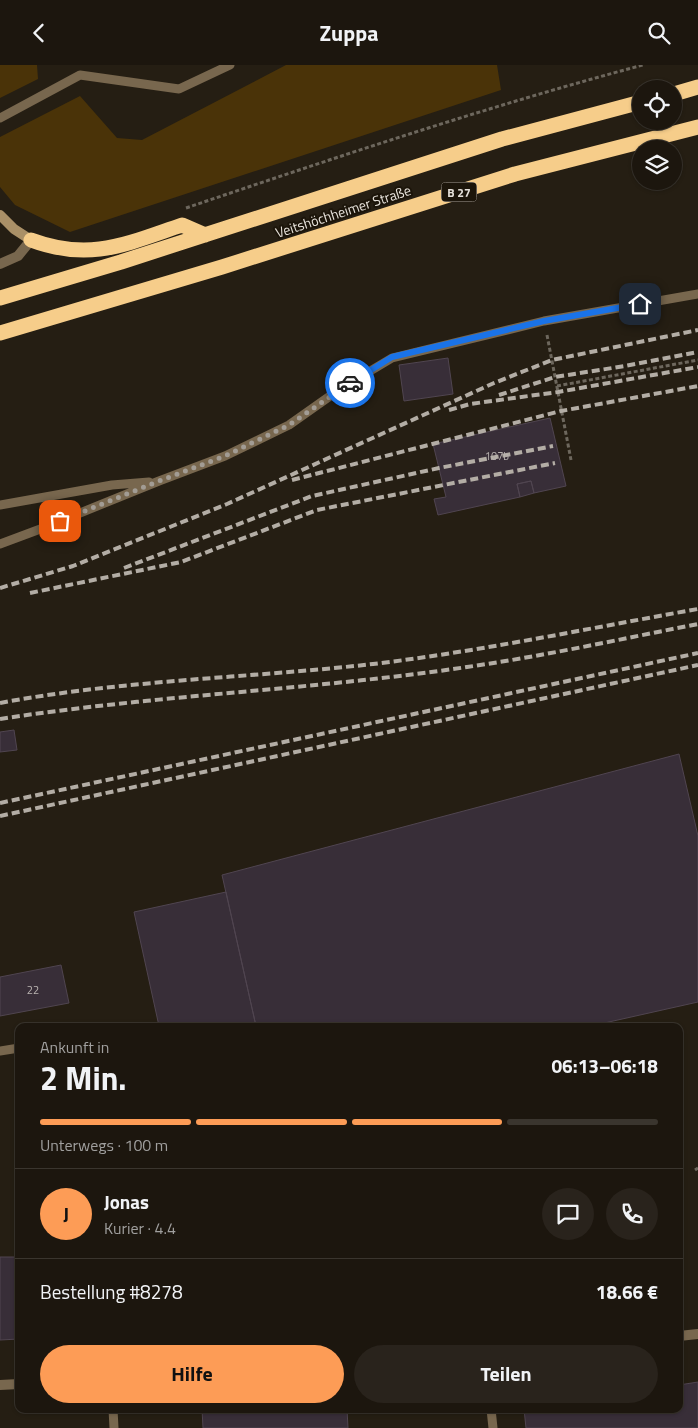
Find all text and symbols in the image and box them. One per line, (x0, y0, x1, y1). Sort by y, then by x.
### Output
text: Zuppa (320, 16, 378, 50)
icon: back (25, 19, 53, 47)
icon: search (645, 19, 673, 47)
map controls (632, 80, 682, 190)
button: locate (632, 80, 682, 130)
button: layers (632, 140, 682, 190)
street label: Veitshöchheimer Straße (272, 179, 414, 243)
road number: B 27 (442, 183, 476, 201)
pin (619, 283, 661, 325)
icon: home (626, 290, 654, 318)
courier (325, 358, 375, 408)
icon: car (336, 369, 364, 397)
house number: 107b (485, 448, 509, 464)
pin (39, 500, 81, 542)
icon: bag (46, 507, 74, 535)
house number: 22 (27, 982, 39, 998)
text: Ankunft in (40, 1035, 109, 1059)
text: 06:13–06:18 (551, 1051, 658, 1080)
text: 2 Min. (40, 1054, 127, 1102)
text: Unterwegs · 100 m (40, 1133, 168, 1157)
text: Jonas (104, 1187, 149, 1216)
button: chat (542, 1188, 594, 1240)
button: phone (606, 1188, 658, 1240)
text: J (63, 1199, 69, 1228)
text: Kurier · 4.4 (104, 1216, 176, 1240)
text: Bestellung #8278 (40, 1277, 183, 1306)
text: 18.66 € (596, 1277, 658, 1306)
button: Hilfe (40, 1345, 344, 1403)
button: Teilen (354, 1345, 658, 1403)

